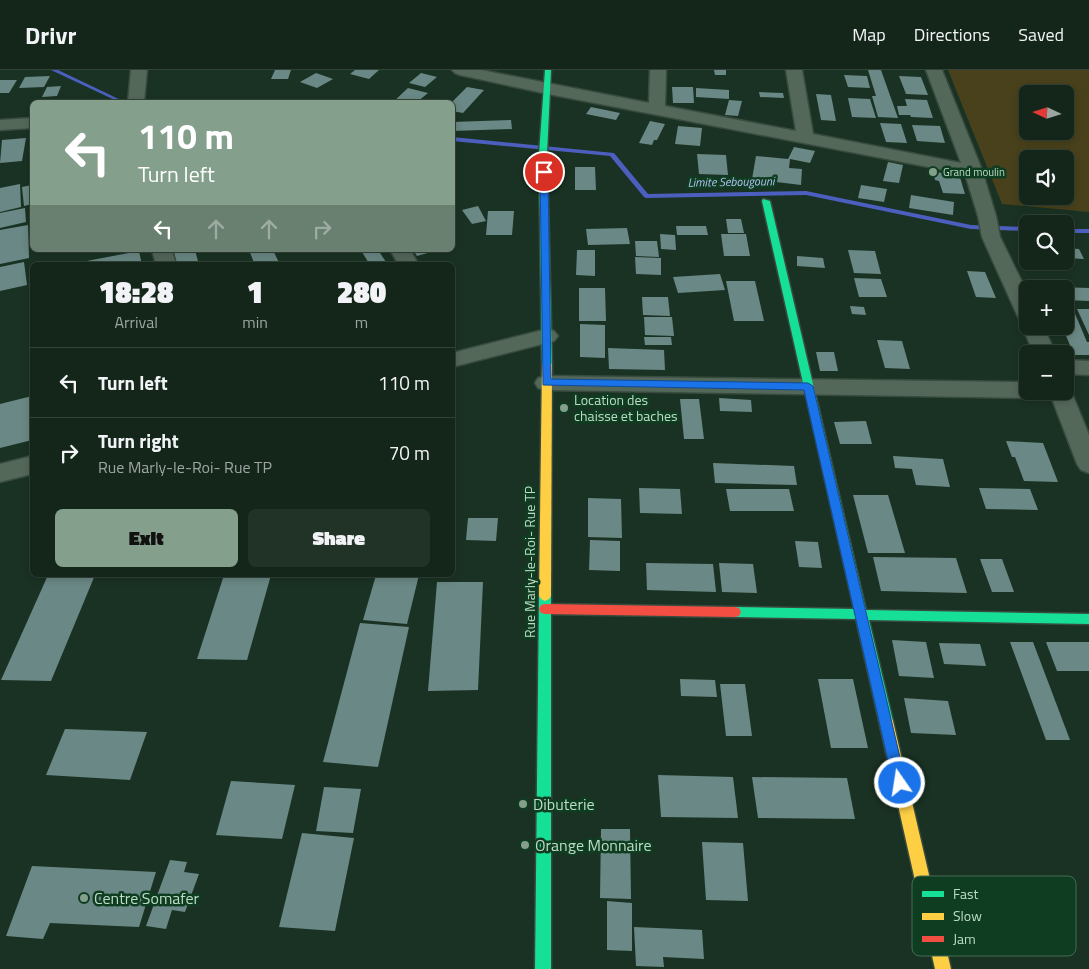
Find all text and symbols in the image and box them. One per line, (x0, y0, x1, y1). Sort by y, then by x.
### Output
text: Drivr (25, 17, 76, 53)
text: Map (852, 21, 886, 48)
text: Directions (914, 21, 990, 48)
text: Saved (1018, 21, 1064, 48)
north arrow (1019, 85, 1074, 140)
map controls (1019, 85, 1074, 400)
text: 110 m (138, 109, 234, 163)
icon: left (55, 120, 120, 185)
button: sound (1019, 150, 1074, 205)
pin (523, 151, 565, 193)
text: Turn left (138, 157, 215, 191)
icon: arrive (530, 158, 558, 186)
place label: Grand moulin (943, 164, 1005, 180)
marker: Grand moulin (927, 166, 939, 178)
water label: Limite Sebougouni (687, 171, 776, 192)
icon: left (149, 215, 177, 243)
icon: ahead (202, 215, 230, 243)
icon: ahead (255, 215, 283, 243)
icon: right (308, 215, 336, 243)
button: search (1019, 215, 1074, 270)
text: 18:28 (99, 269, 173, 315)
text: 1 (247, 269, 263, 315)
text: 280 (337, 269, 386, 315)
button: + (1019, 280, 1074, 335)
text: Arrival (114, 310, 158, 334)
text: min (242, 310, 268, 334)
text: m (355, 310, 368, 334)
button: − (1019, 345, 1074, 400)
text: Turn left (98, 368, 168, 397)
text: 110 m (378, 368, 430, 397)
icon: left (55, 369, 83, 397)
place label: Location des chaisse et baches (574, 389, 677, 426)
marker: Location des chaisse et baches (558, 402, 570, 414)
text: Turn right (98, 426, 179, 455)
text: 70 m (389, 438, 430, 467)
icon: right (55, 439, 83, 467)
text: Rue Marly-le-Roi- Rue TP (98, 455, 272, 479)
street label: Rue Marly-le-Roi- Rue TP (519, 486, 540, 638)
button: Exit (55, 509, 238, 567)
button: Share (248, 509, 430, 567)
position arrow (873, 756, 925, 808)
place label: Dibuterie (533, 792, 595, 816)
marker: Dibuterie (517, 798, 529, 810)
place label: Orange Monnaire (535, 833, 652, 857)
marker: Orange Monnaire (519, 839, 531, 851)
legend (912, 876, 1076, 956)
text: Fast (953, 883, 978, 904)
place label: Centre Somafer (94, 886, 200, 910)
marker: Centre Somafer (78, 892, 90, 904)
text: Slow (953, 905, 982, 926)
text: Jam (953, 928, 976, 949)

